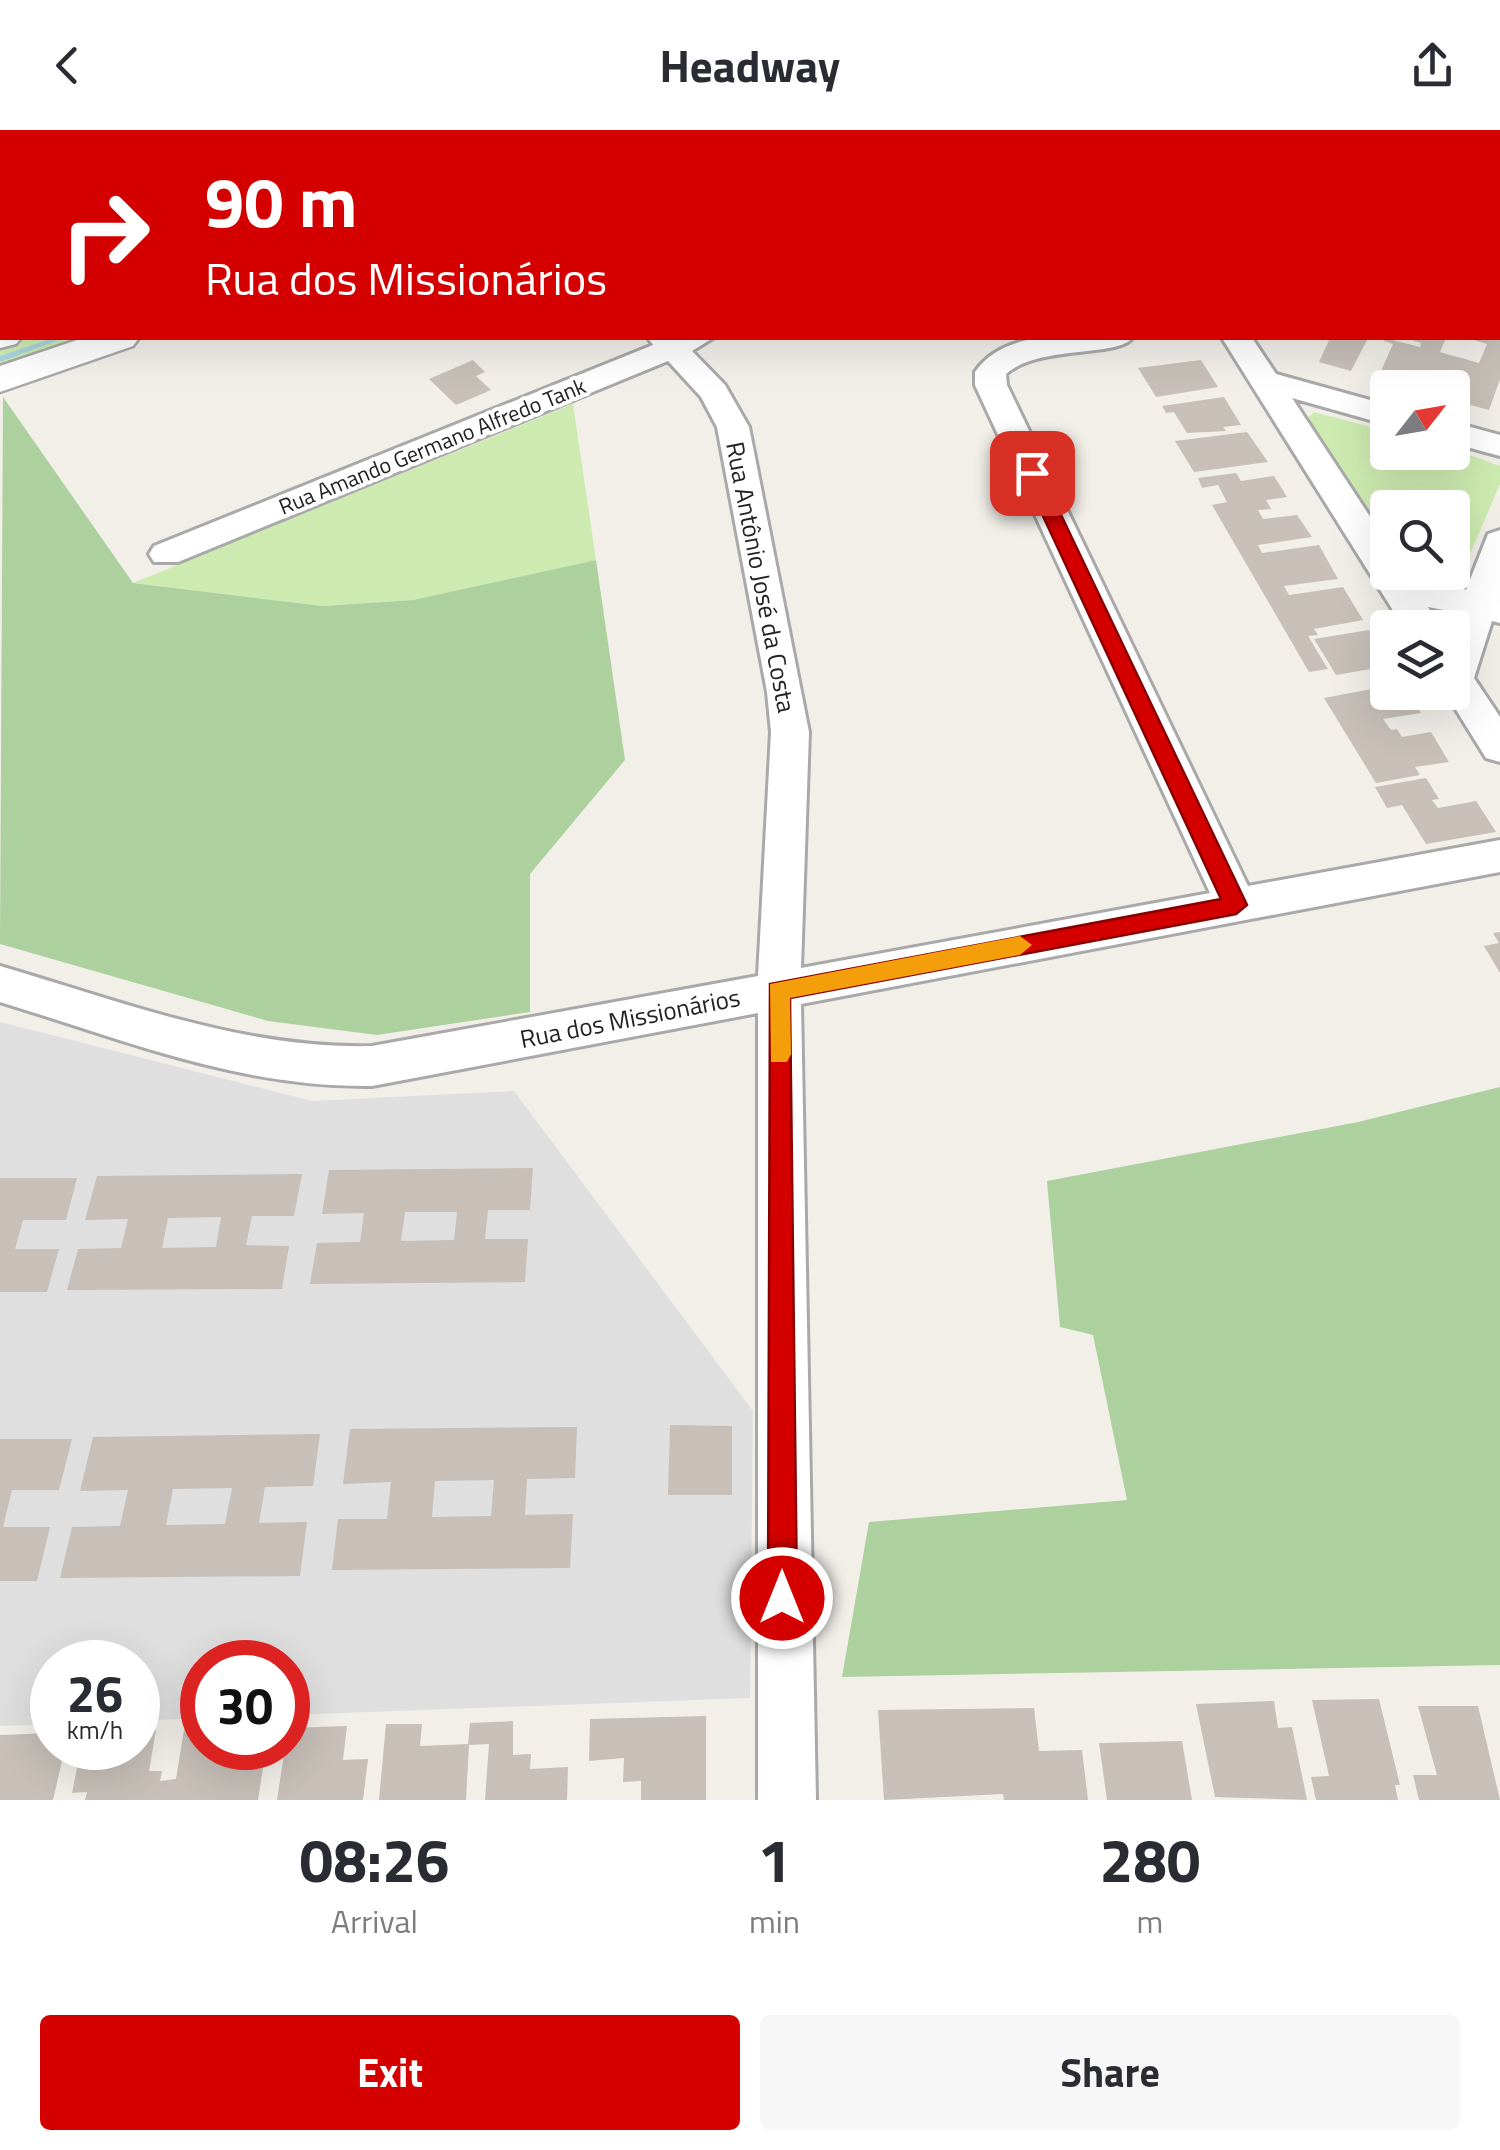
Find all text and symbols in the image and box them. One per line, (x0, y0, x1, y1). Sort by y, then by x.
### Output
text: Headway (660, 31, 840, 99)
icon: back (40, 38, 95, 93)
icon: share (1405, 38, 1460, 93)
text: 90 m (205, 148, 358, 254)
icon: right (40, 170, 170, 300)
text: Rua dos Missionários (205, 244, 607, 312)
street label: Rua Amando Germano Alfredo Tank (273, 369, 591, 523)
north arrow (1370, 370, 1470, 470)
map controls (1370, 370, 1470, 710)
pin (990, 431, 1075, 516)
street label: Rua Antônio José da Costa (716, 438, 806, 716)
icon: arrive (1005, 446, 1060, 501)
button: search (1370, 490, 1470, 590)
button: layers (1370, 610, 1470, 710)
street label: Rua dos Missionários (517, 978, 743, 1058)
position arrow (730, 1546, 834, 1650)
speed limit sign: 30 (180, 1640, 310, 1770)
text: 26 (67, 1655, 123, 1731)
text: km/h (67, 1711, 123, 1749)
text: 08:26 (300, 1814, 449, 1905)
text: 1 (758, 1814, 791, 1905)
text: 280 (1100, 1814, 1200, 1905)
text: Arrival (331, 1897, 418, 1945)
text: min (749, 1897, 800, 1945)
text: m (1137, 1897, 1163, 1945)
button: Exit (40, 2015, 740, 2130)
button: Share (760, 2015, 1460, 2130)

